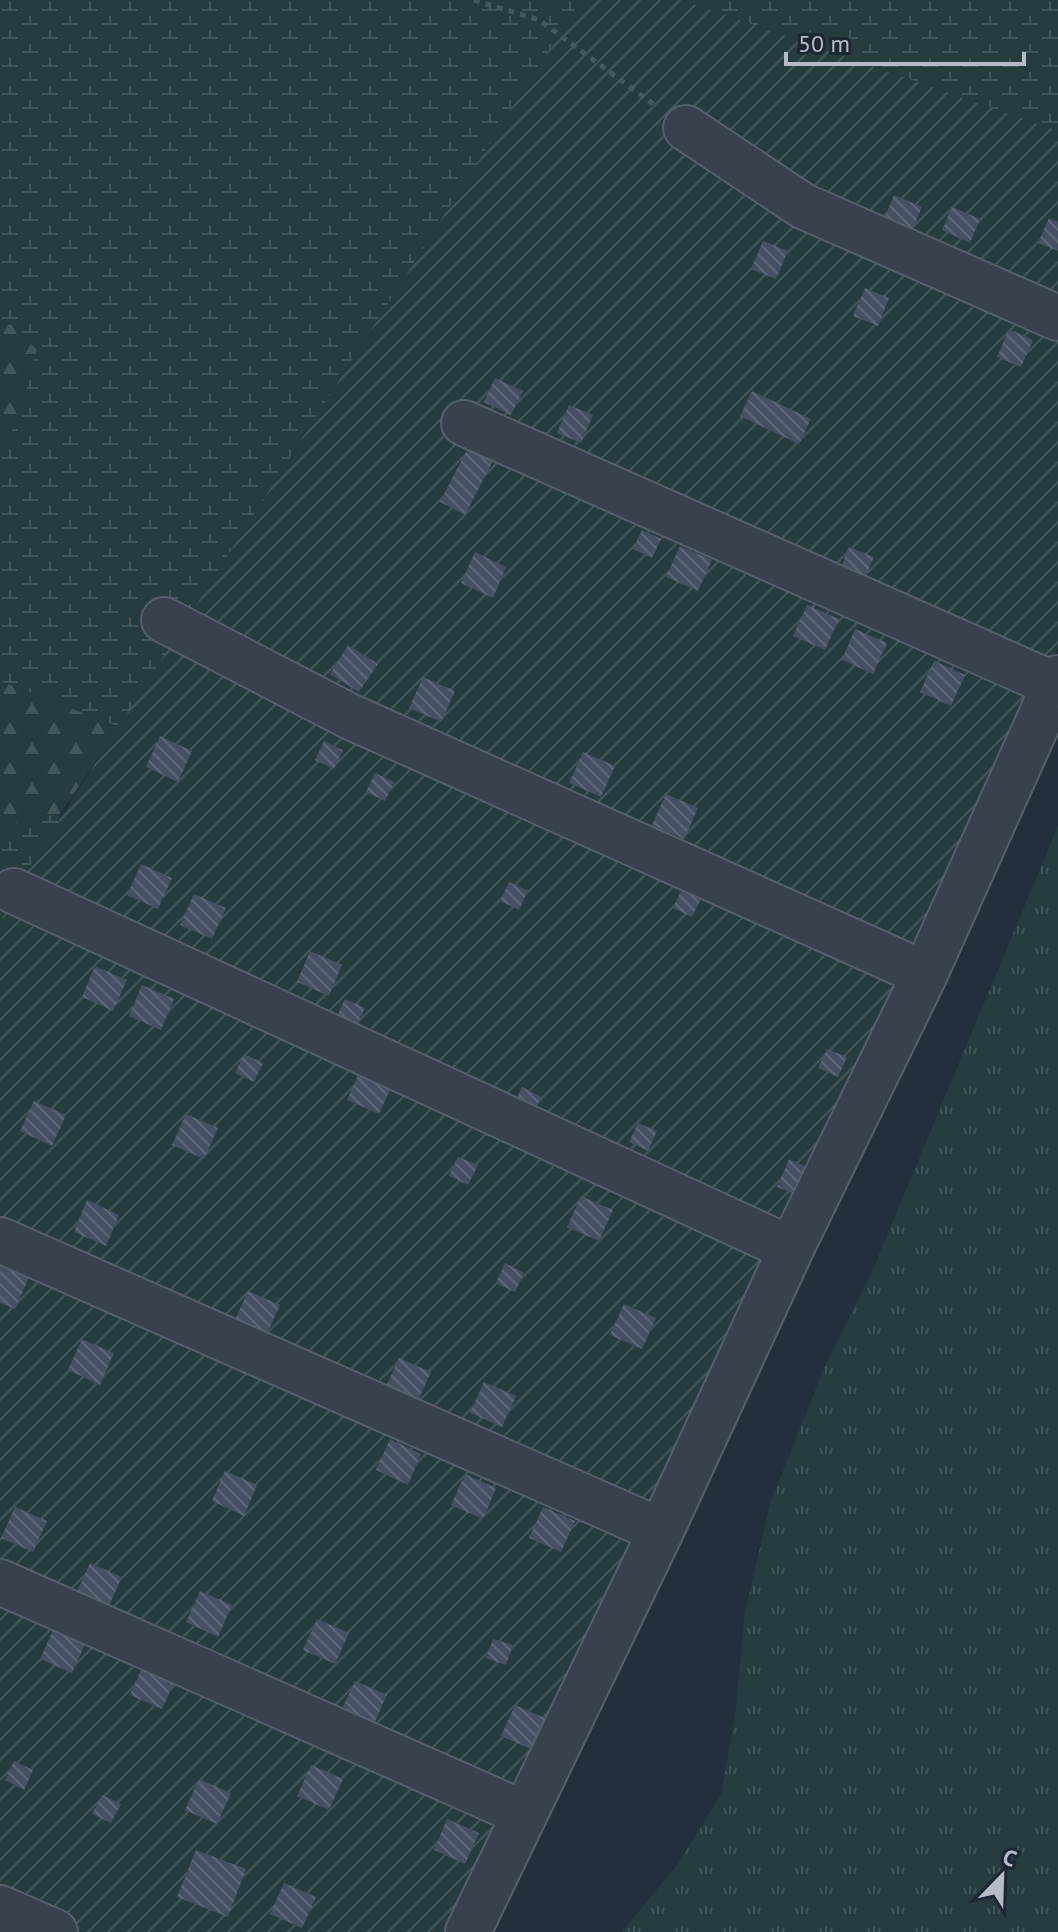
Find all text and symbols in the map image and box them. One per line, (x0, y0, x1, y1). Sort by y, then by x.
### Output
scale bar (786, 16, 1024, 66)
text: 50 m (798, 28, 850, 59)
north arrow (962, 1836, 1042, 1916)
text: С (999, 1842, 1021, 1873)

